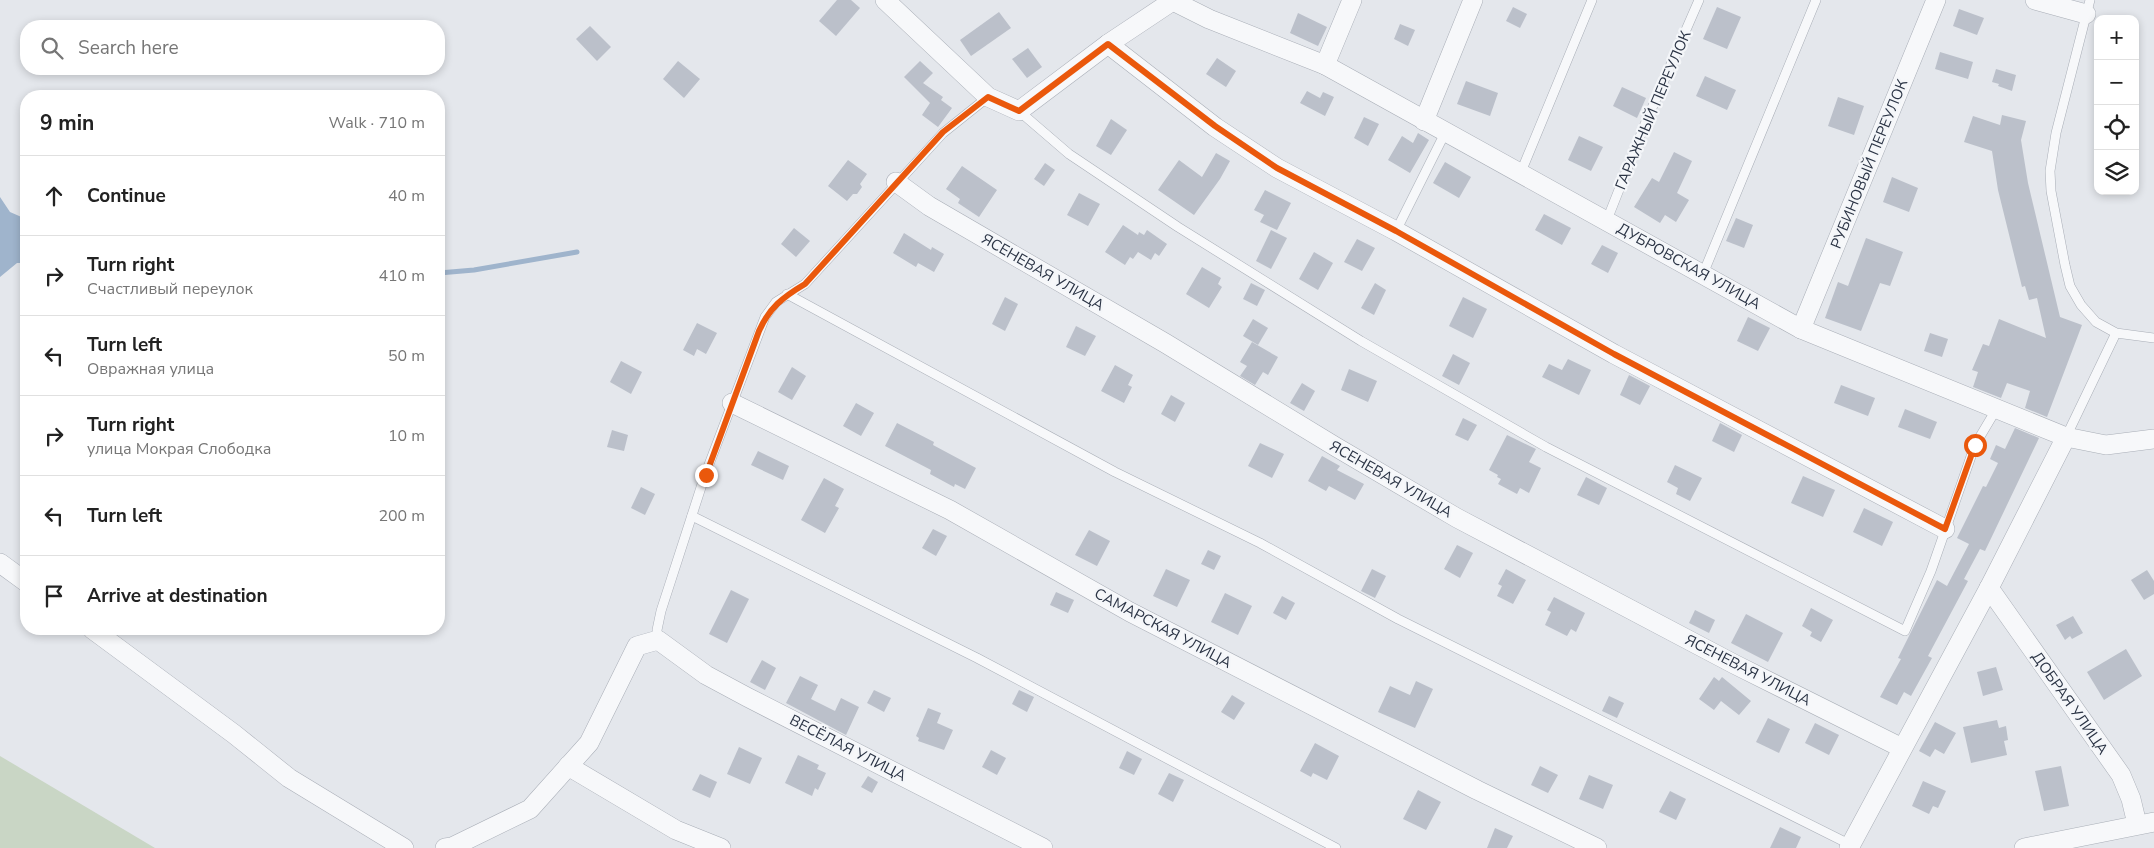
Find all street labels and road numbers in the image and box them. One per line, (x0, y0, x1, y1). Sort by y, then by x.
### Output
street label: ГАРАЖНЫЙ ПЕРЕУЛОК (1610, 27, 1696, 193)
street label: РУБИНОВЫЙ ПЕРЕУЛОК (1826, 76, 1912, 252)
street label: ДУБРОВСКАЯ УЛИЦА (1614, 218, 1764, 314)
street label: ЯСЕНЕВАЯ УЛИЦА (978, 229, 1108, 315)
street label: ЯСЕНЕВАЯ УЛИЦА (1326, 436, 1456, 522)
street label: САМАРСКАЯ УЛИЦА (1091, 583, 1235, 673)
street label: ЯСЕНЕВАЯ УЛИЦА (1682, 630, 1814, 710)
street label: ДОБРАЯ УЛИЦА (2027, 648, 2113, 758)
street label: ВЕСЁЛАЯ УЛИЦА (786, 710, 910, 786)

